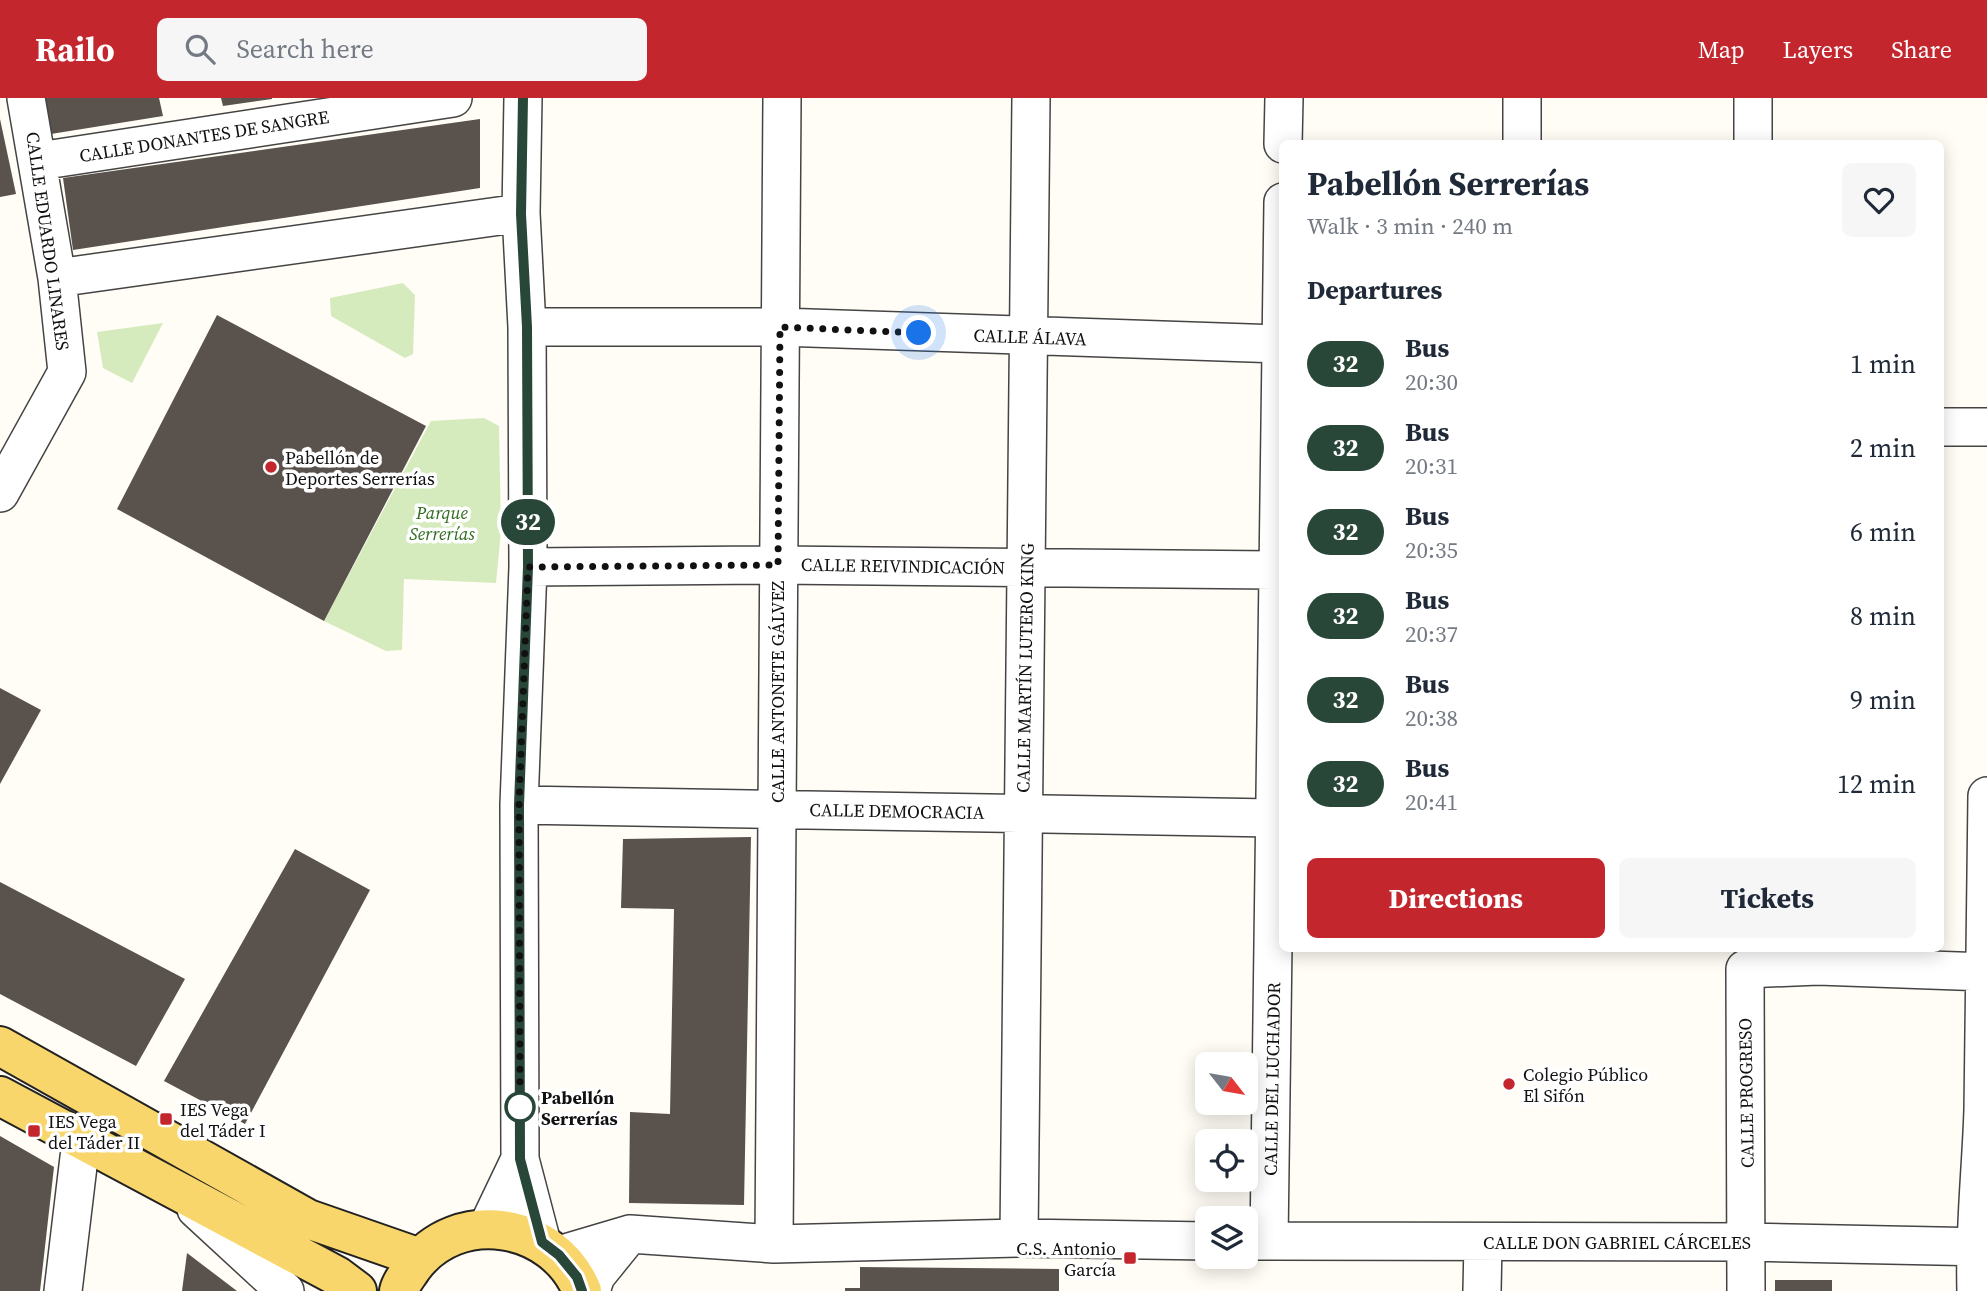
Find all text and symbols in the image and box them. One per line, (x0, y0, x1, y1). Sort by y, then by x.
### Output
search box (157, 18, 647, 81)
text: Railo (35, 27, 115, 72)
icon: search (181, 30, 219, 68)
text: Search here (237, 31, 374, 67)
text: Map (1698, 33, 1745, 66)
text: Layers (1783, 33, 1853, 66)
text: Share (1891, 33, 1952, 66)
street label: CALLE DONANTES DE SANGRE (77, 104, 331, 168)
street label: CALLE EDUARDO LINARES (20, 130, 76, 352)
text: Pabellón Serrerías (1307, 161, 1589, 206)
button: heart (1842, 163, 1916, 237)
text: Walk · 3 min · 240 m (1307, 210, 1513, 242)
text: Departures (1307, 272, 1442, 308)
your location (901, 315, 936, 350)
street label: CALLE ÁLAVA (973, 323, 1087, 351)
text: Bus (1405, 330, 1449, 366)
text: 1 min (1850, 346, 1916, 382)
text: 32 (1332, 347, 1359, 380)
text: 20:30 (1405, 366, 1458, 398)
text: Bus (1405, 414, 1449, 450)
text: 2 min (1850, 430, 1916, 466)
text: 32 (1332, 431, 1359, 464)
place label: Pabellón de Deportes Serrerías (285, 445, 435, 491)
text: 20:31 (1405, 450, 1458, 482)
marker: Pabellón de Deportes Serrerías (263, 459, 279, 475)
text: Bus (1405, 498, 1449, 534)
line badge: 32 (496, 499, 560, 545)
park label: Parque Serrerías (409, 500, 475, 546)
text: 32 (515, 505, 541, 538)
text: 6 min (1850, 514, 1916, 550)
text: 32 (1332, 515, 1359, 548)
text: 20:35 (1405, 534, 1458, 566)
street label: CALLE MARTÍN LUTERO KING (1010, 543, 1040, 793)
street label: CALLE REIVINDICACIÓN (801, 552, 1005, 580)
street label: CALLE ANTONETE GÁLVEZ (765, 581, 790, 803)
text: Bus (1405, 582, 1449, 618)
text: 8 min (1850, 598, 1916, 634)
text: 32 (1332, 599, 1359, 632)
text: 20:37 (1405, 618, 1458, 650)
text: Bus (1405, 666, 1449, 702)
text: 9 min (1850, 682, 1916, 718)
text: 32 (1332, 683, 1359, 716)
text: 20:38 (1405, 702, 1458, 734)
text: Bus (1405, 750, 1449, 786)
text: 12 min (1837, 766, 1916, 802)
text: 32 (1332, 767, 1359, 800)
text: 20:41 (1405, 786, 1458, 818)
street label: CALLE DEMOCRACIA (809, 797, 985, 825)
button: Directions (1307, 858, 1605, 938)
button: Tickets (1619, 858, 1916, 938)
street label: CALLE DEL LUCHADOR (1258, 982, 1286, 1176)
street label: CALLE PROGRESO (1732, 1018, 1760, 1168)
north arrow (1195, 1052, 1258, 1115)
map controls (1195, 1052, 1258, 1269)
place label: Colegio Público El Sifón (1523, 1062, 1648, 1108)
marker: Colegio Público El Sifón (1501, 1076, 1517, 1092)
place label: Pabellón Serrerías (541, 1085, 618, 1131)
marker: Pabellón Serrerías (505, 1092, 535, 1122)
place label: IES Vega del Táder I (180, 1097, 266, 1143)
place label: IES Vega del Táder II (48, 1109, 140, 1155)
marker: IES Vega del Táder I (158, 1111, 174, 1127)
marker: IES Vega del Táder II (26, 1123, 42, 1139)
button: locate (1195, 1129, 1258, 1192)
button: layers (1195, 1206, 1258, 1269)
street label: CALLE DON GABRIEL CÁRCELES (1483, 1230, 1751, 1255)
place label: C.S. Antonio García (1016, 1236, 1117, 1282)
marker: C.S. Antonio García (1122, 1250, 1138, 1266)

